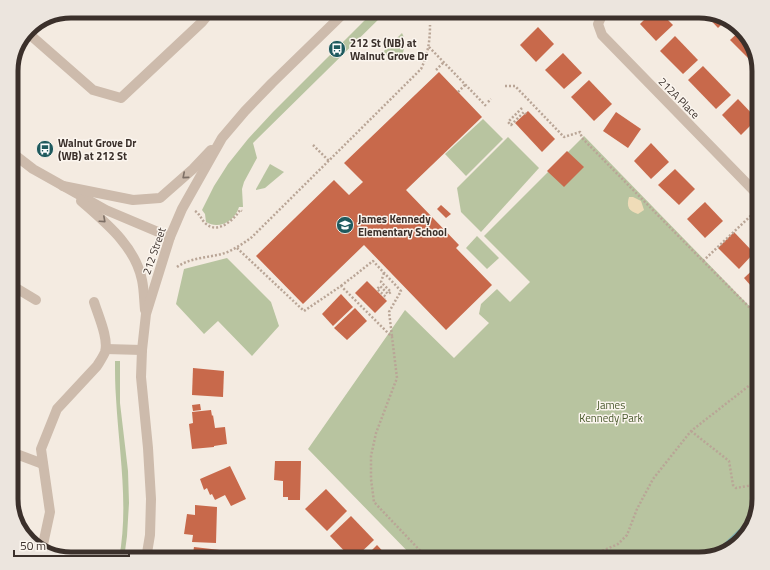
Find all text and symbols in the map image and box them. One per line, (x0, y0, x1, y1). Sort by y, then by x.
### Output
place label: 212 St (NB) at Walnut Grove Dr (350, 35, 428, 64)
bus stop icon: 212 St (NB) at Walnut Grove Dr (327, 39, 347, 59)
street label: 212A Place (655, 74, 703, 122)
place label: Walnut Grove Dr (WB) at 212 St (58, 135, 136, 164)
bus stop icon: Walnut Grove Dr (WB) at 212 St (35, 139, 55, 159)
one-way arrow (182, 172, 190, 179)
place label: James Kennedy Elementary School (358, 211, 447, 240)
school or university icon: James Kennedy Elementary School (335, 215, 355, 235)
one-way arrow (98, 216, 106, 223)
street label: 212 Street (138, 225, 170, 277)
park label: James Kennedy Park (579, 397, 644, 426)
scale bar (14, 532, 129, 558)
text: 50 m (20, 536, 46, 555)

